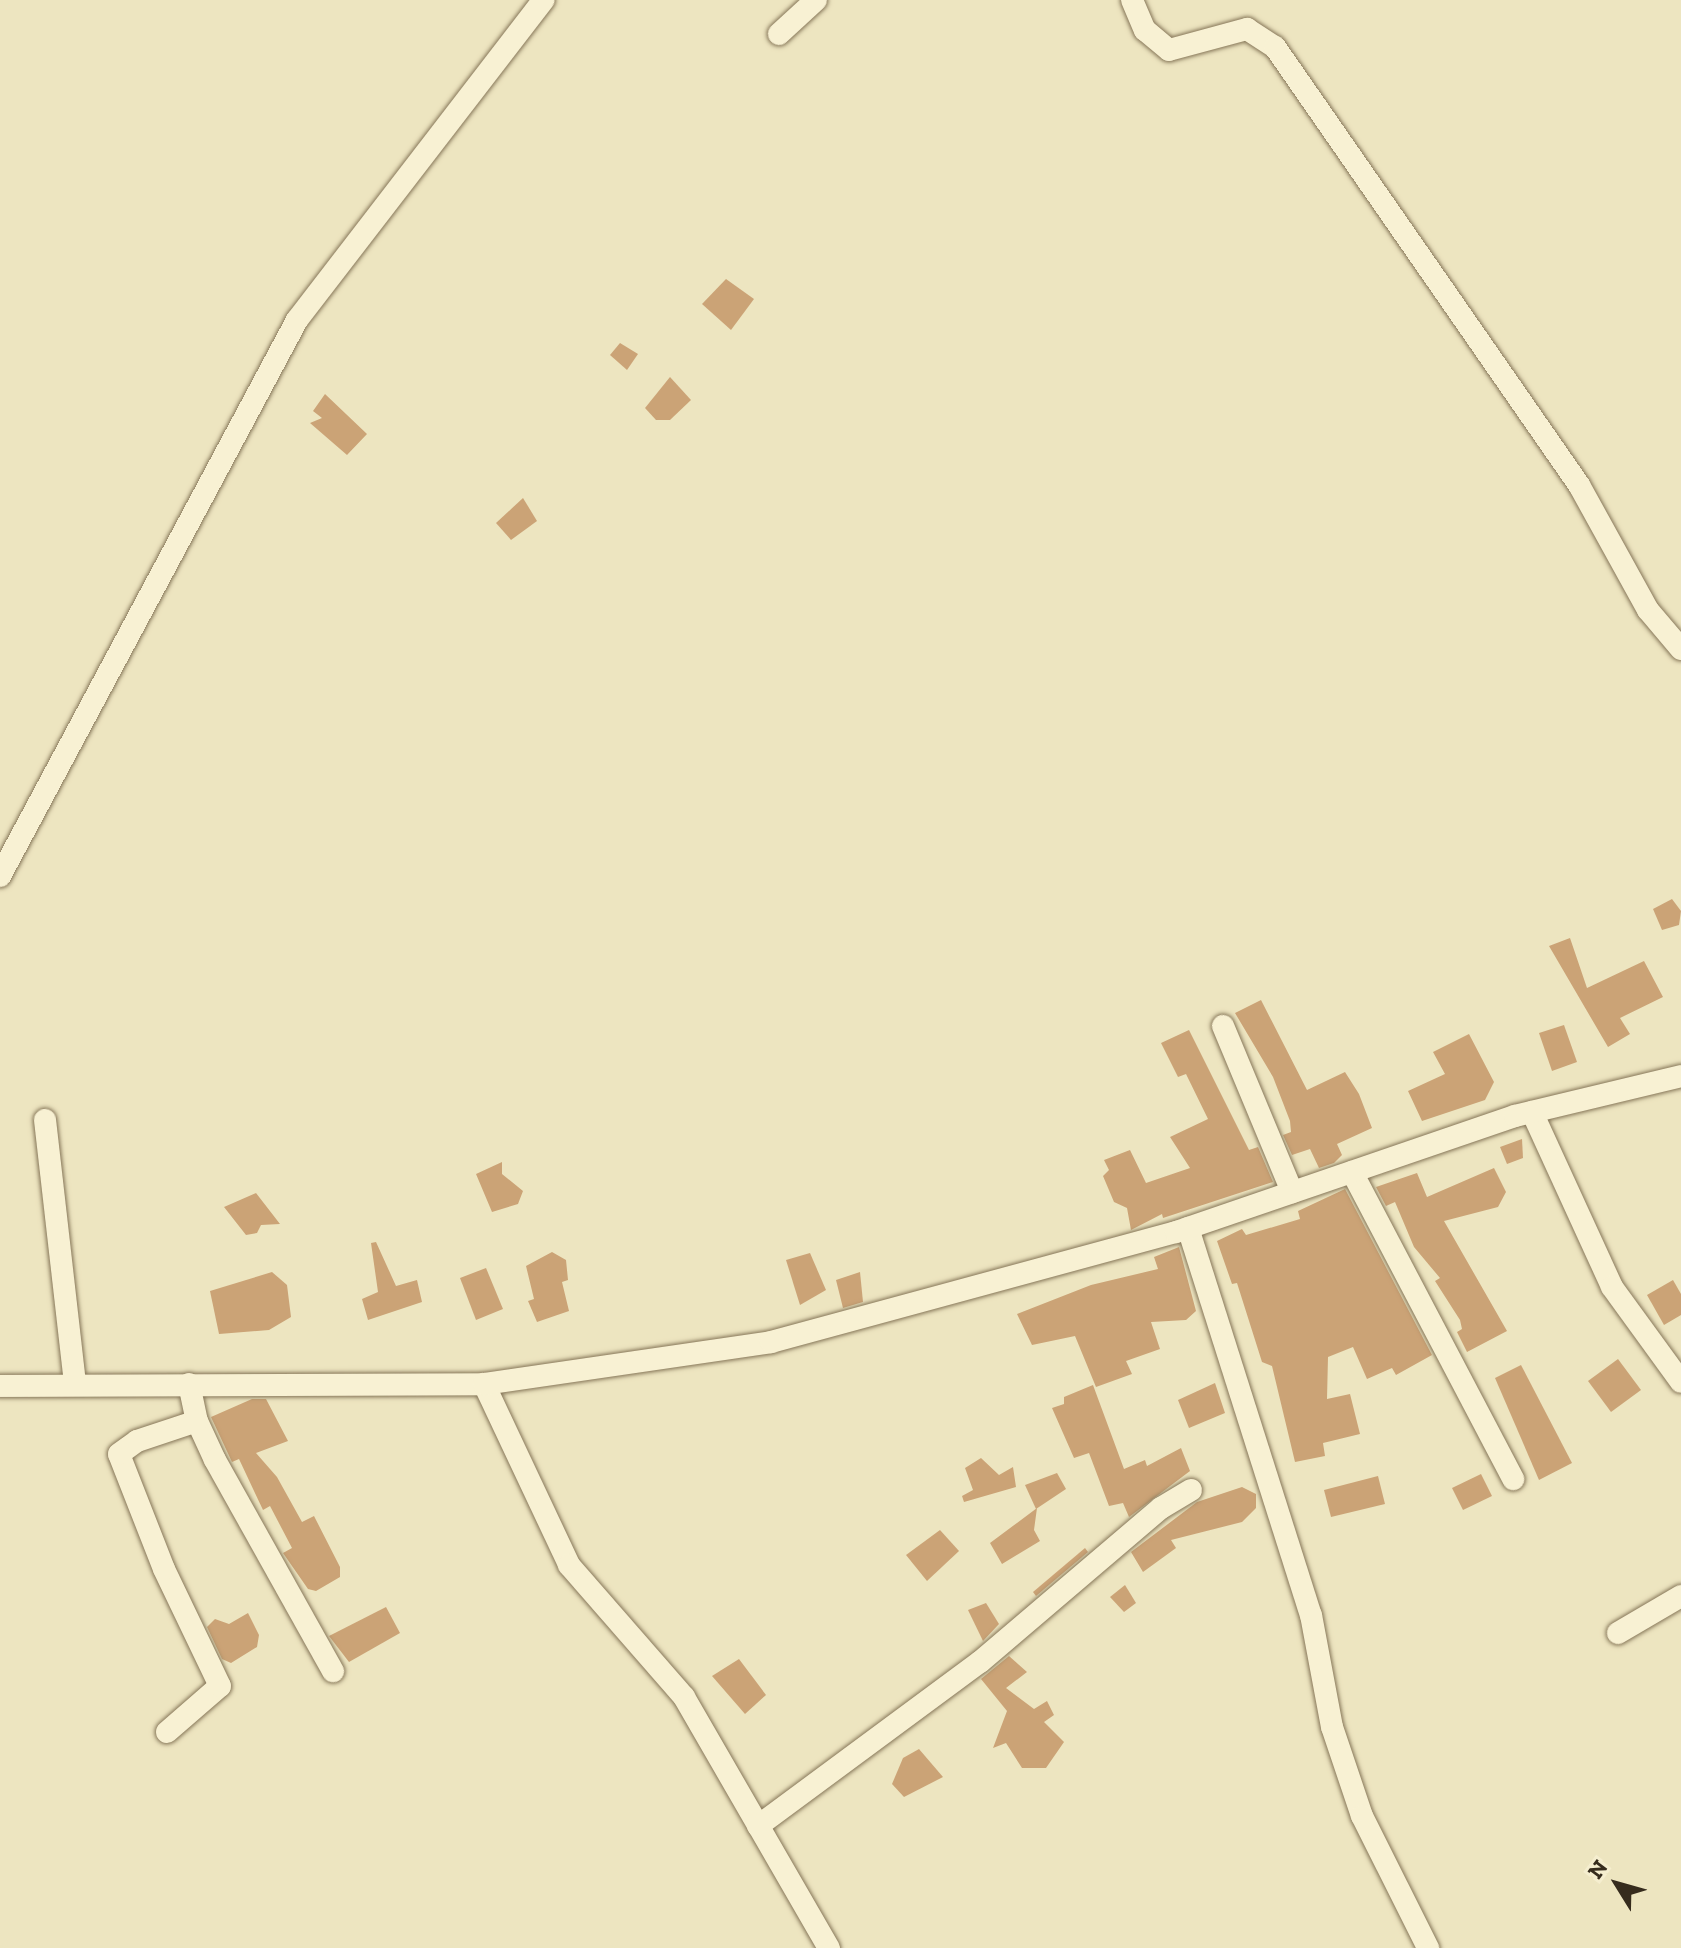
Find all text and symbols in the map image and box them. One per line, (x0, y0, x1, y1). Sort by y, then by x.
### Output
north arrow (1577, 1844, 1657, 1924)
text: N (1582, 1854, 1613, 1884)

